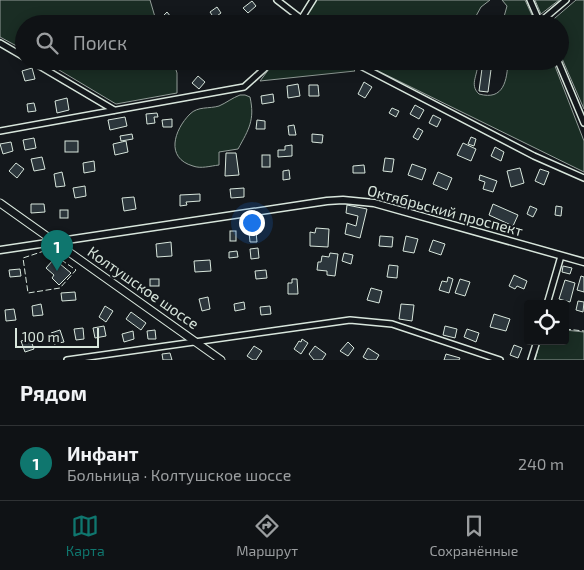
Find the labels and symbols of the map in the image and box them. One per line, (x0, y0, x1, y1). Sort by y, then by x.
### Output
street label: Октябрьский проспект (365, 181, 525, 239)
your location (239, 210, 265, 236)
pin: 1 (41, 230, 73, 271)
street label: Колтушское шоссе (84, 242, 203, 333)
scale bar (15, 325, 99, 348)

